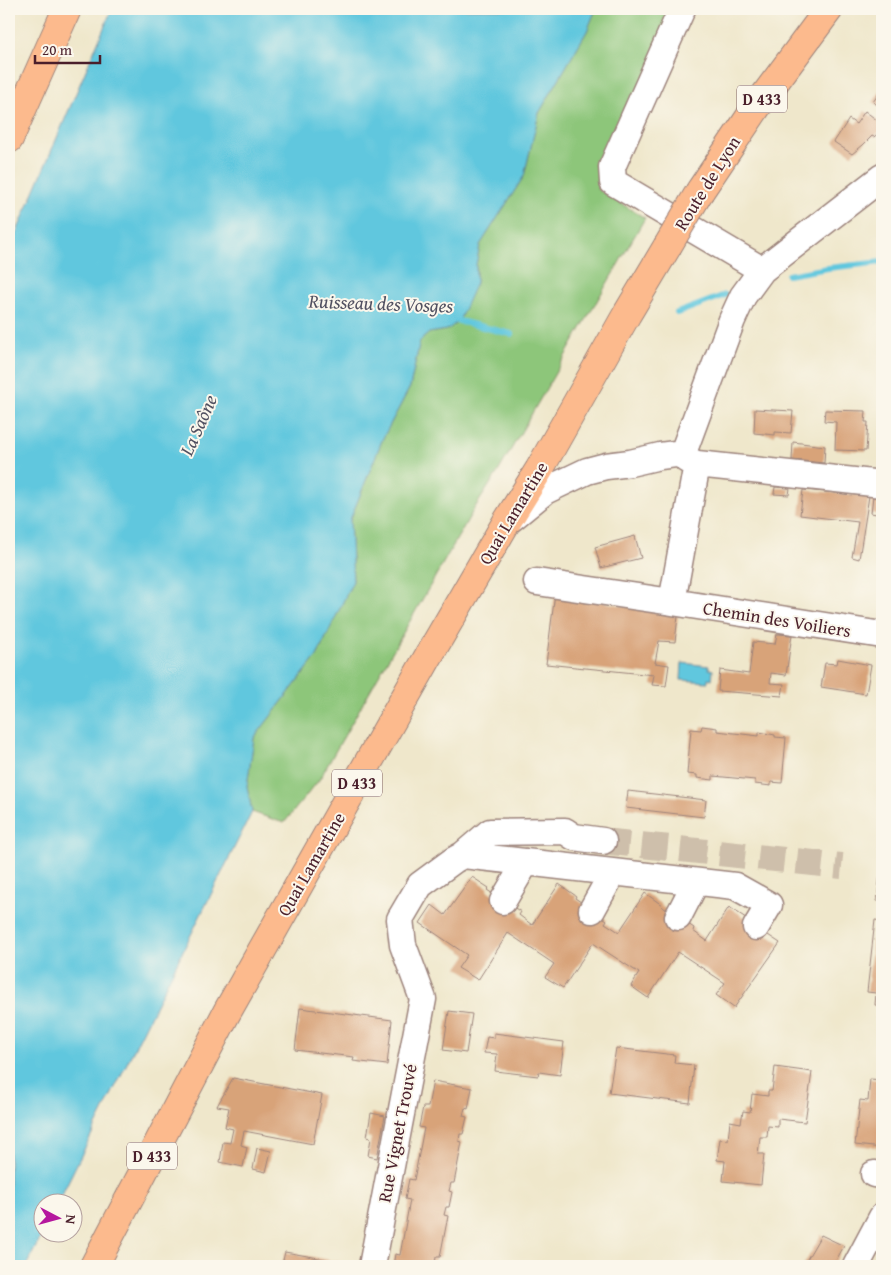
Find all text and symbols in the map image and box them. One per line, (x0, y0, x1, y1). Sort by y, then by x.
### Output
scale bar (35, 32, 100, 64)
text: 20 m (42, 39, 73, 60)
road number: D 433 (737, 86, 787, 112)
street label: Route de Lyon (667, 131, 747, 235)
water label: Ruisseau des Vosges (307, 286, 454, 320)
water label: La Saône (172, 390, 224, 461)
street label: Quai Lamartine (472, 456, 554, 570)
street label: Chemin des Voiliers (701, 594, 853, 644)
road number: D 433 (332, 770, 382, 796)
street label: Quai Lamartine (270, 807, 352, 921)
street label: Rue Vignet Trouvé (370, 1061, 424, 1205)
road number: D 433 (127, 1142, 177, 1170)
north arrow (32, 1192, 82, 1242)
text: N (60, 1214, 81, 1226)

